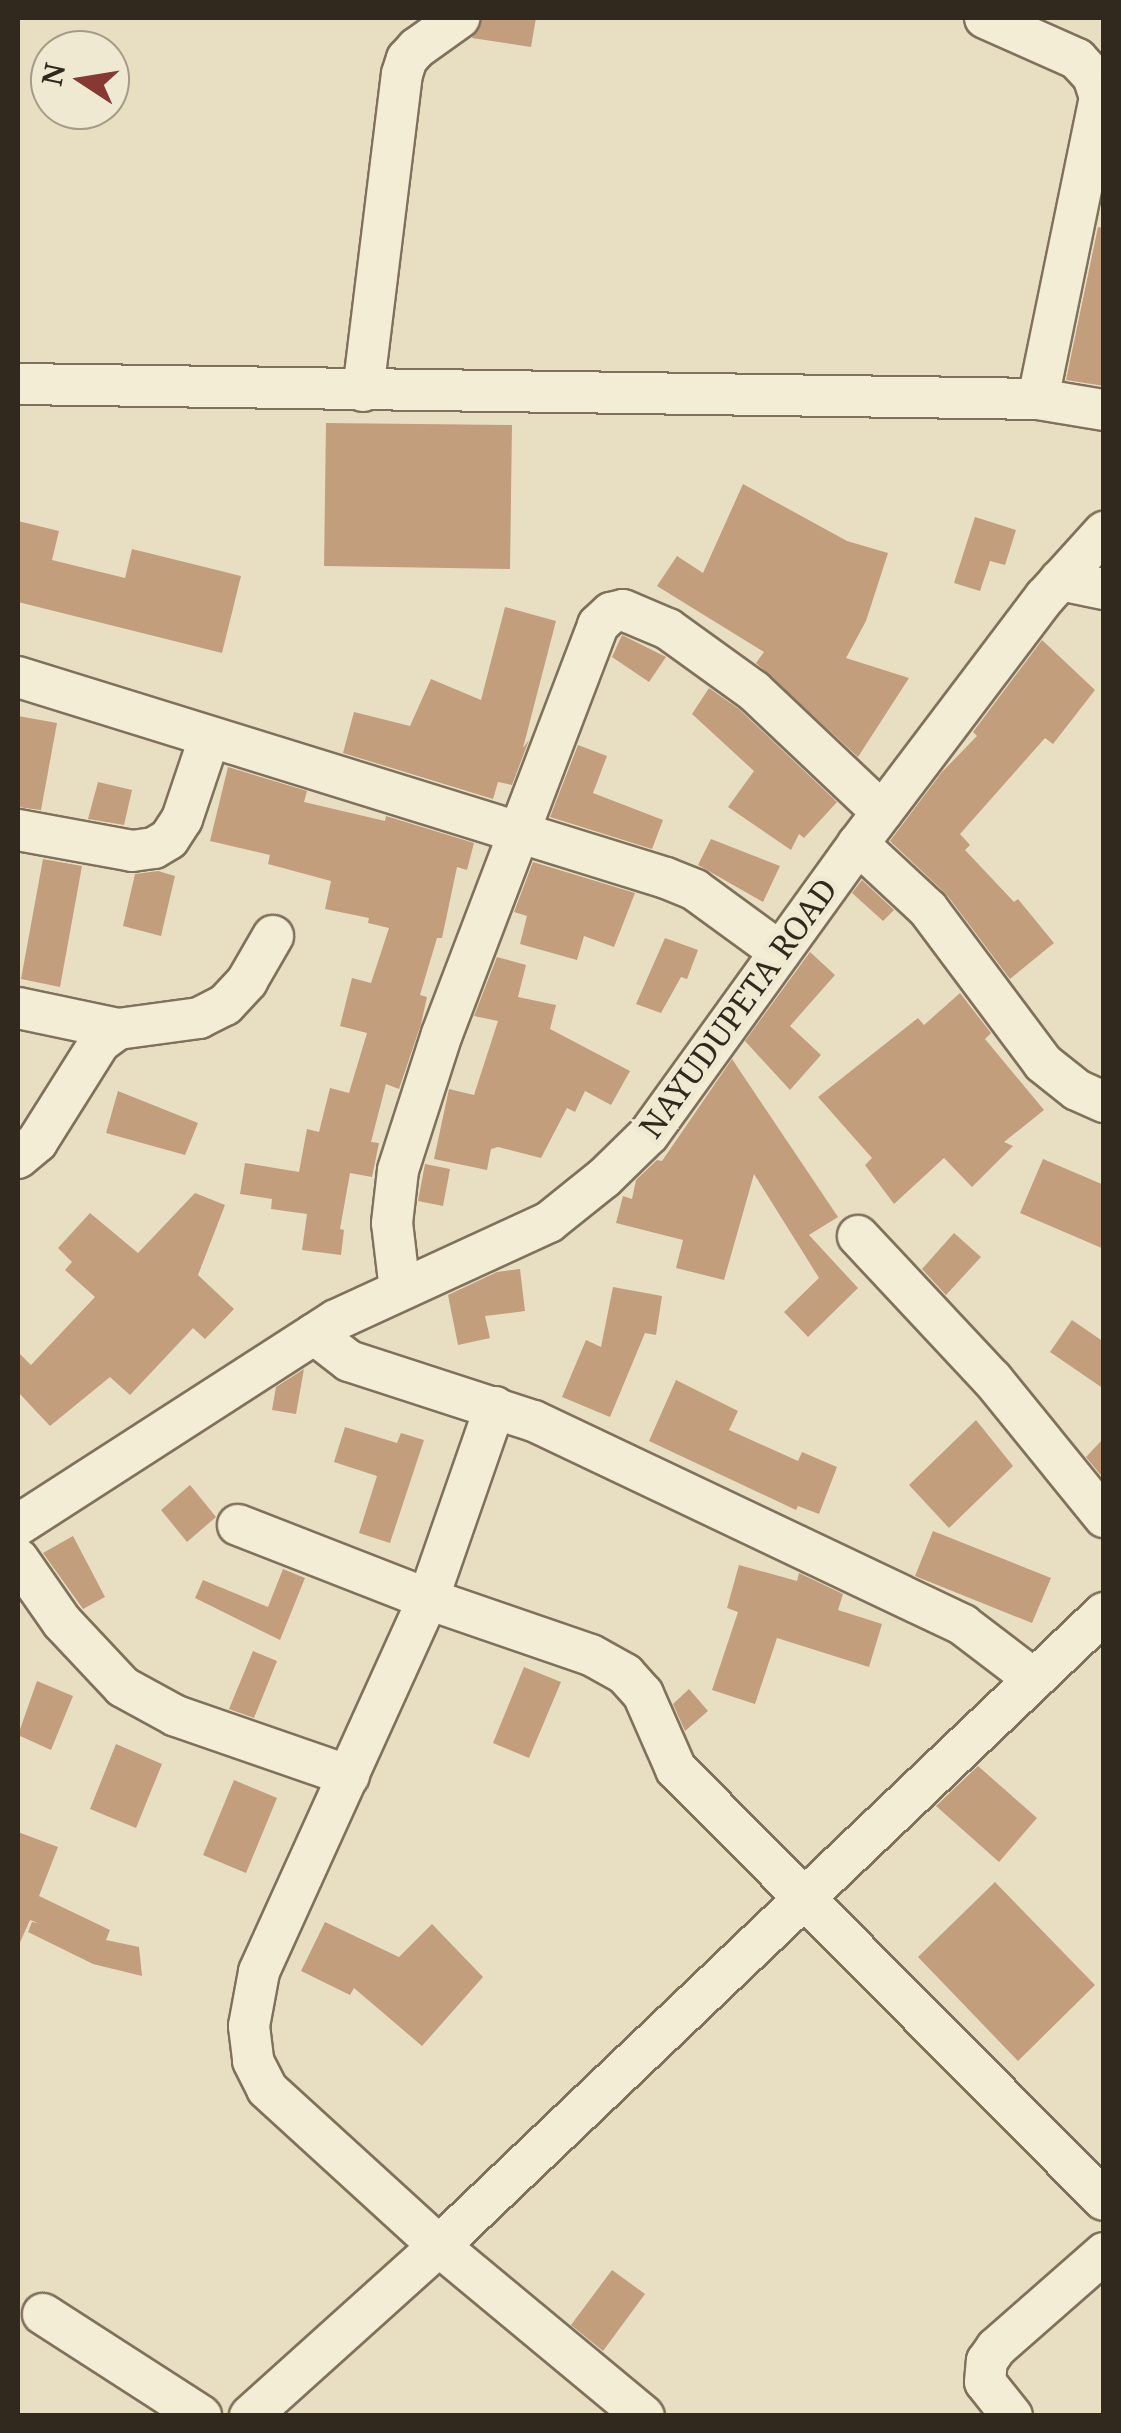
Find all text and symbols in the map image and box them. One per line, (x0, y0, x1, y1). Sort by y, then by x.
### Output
north arrow (30, 30, 130, 130)
text: N (32, 59, 73, 89)
street label: NAYUDUPETA ROAD (631, 871, 845, 1145)

